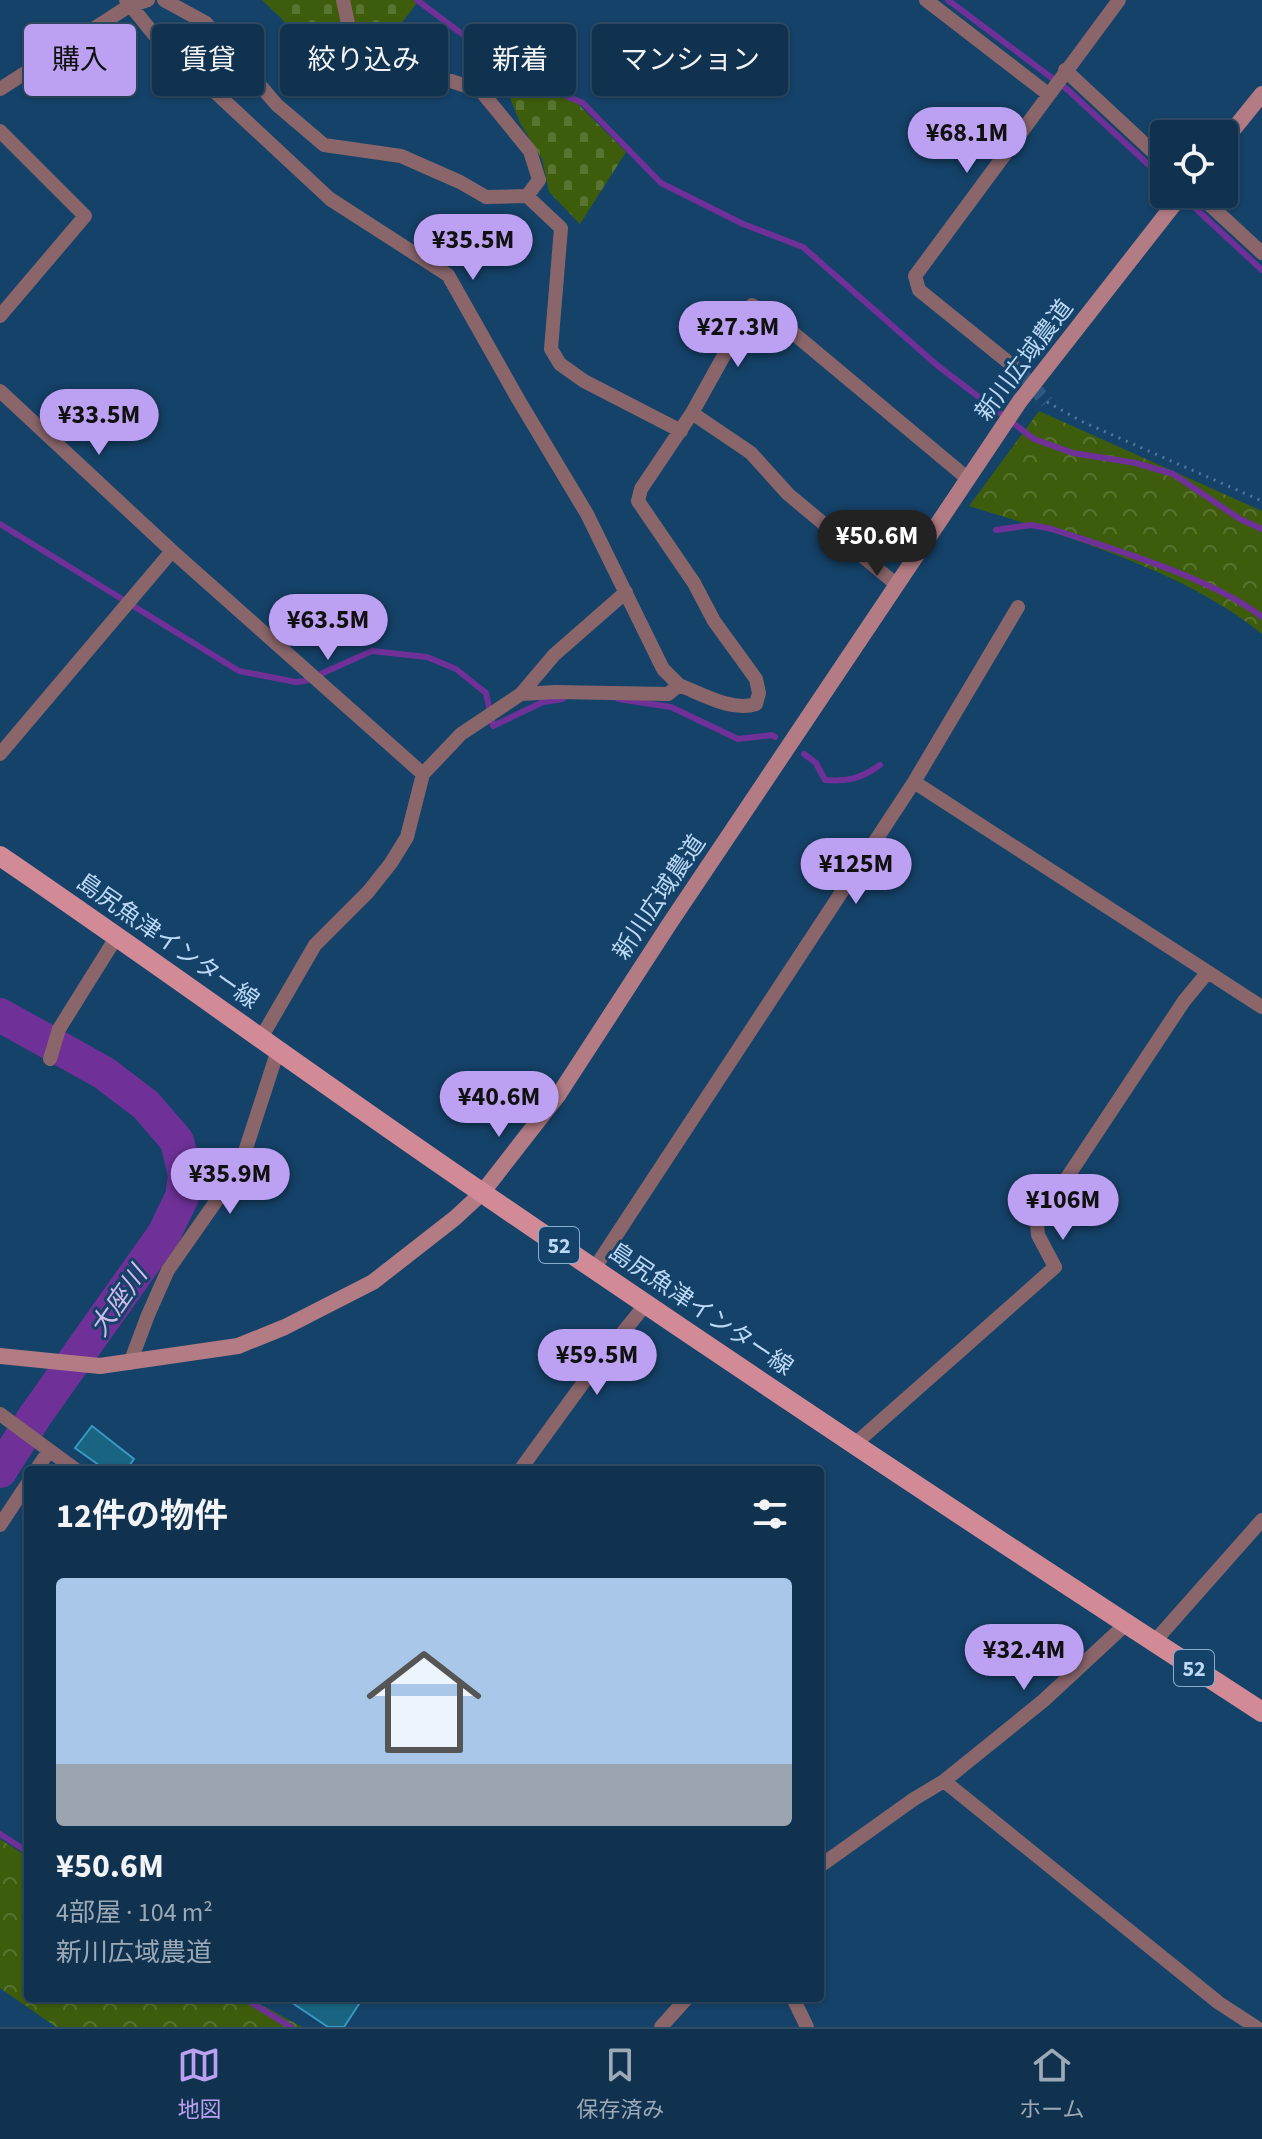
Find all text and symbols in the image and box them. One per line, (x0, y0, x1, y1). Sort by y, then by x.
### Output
chip: 購入 (24, 24, 136, 96)
chip: 賃貸 (152, 24, 264, 96)
chip: 絞り込み (280, 24, 448, 96)
chip: 新着 (464, 24, 576, 96)
chip: マンション (592, 24, 788, 96)
pin: ¥68.1M (902, 107, 1032, 175)
text: ¥68.1M (926, 114, 1008, 151)
map controls (1150, 120, 1238, 208)
button: locate (1150, 120, 1238, 208)
pin: ¥35.5M (408, 214, 538, 282)
text: ¥35.5M (432, 221, 514, 258)
street label: 新川広域農道 (967, 292, 1082, 428)
pin: ¥27.3M (673, 301, 803, 369)
text: ¥27.3M (697, 308, 779, 345)
pin: ¥33.5M (34, 389, 164, 457)
text: ¥33.5M (58, 396, 140, 433)
pin: ¥50.6M (812, 510, 942, 578)
text: ¥50.6M (836, 517, 918, 554)
pin: ¥63.5M (263, 594, 393, 662)
text: ¥63.5M (287, 601, 369, 638)
street label: 新川広域農道 (605, 828, 714, 967)
pin: ¥125M (800, 838, 912, 906)
text: ¥125M (819, 845, 893, 882)
street label: 島尻魚津インター線 (69, 865, 266, 1018)
pin: ¥40.6M (434, 1071, 564, 1139)
text: ¥40.6M (458, 1078, 540, 1115)
pin: ¥35.9M (165, 1148, 295, 1216)
text: ¥35.9M (189, 1155, 271, 1192)
pin: ¥106M (1007, 1174, 1119, 1242)
text: ¥106M (1026, 1181, 1100, 1218)
road number: 52 (539, 1227, 579, 1263)
street label: 島尻魚津インター線 (601, 1235, 800, 1384)
water label: 大座川 (81, 1256, 158, 1344)
pin: ¥59.5M (532, 1329, 662, 1397)
text: ¥59.5M (556, 1336, 638, 1373)
text: 12件の物件 (56, 1492, 228, 1541)
icon: filters (748, 1492, 792, 1536)
pin: ¥32.4M (959, 1624, 1089, 1692)
icon: home (352, 1630, 496, 1774)
text: ¥32.4M (983, 1631, 1065, 1668)
road number: 52 (1174, 1650, 1214, 1686)
text: ¥50.6M (56, 1842, 164, 1891)
text: 4部屋 · 104 m² (56, 1894, 213, 1931)
text: 新川広域農道 (56, 1934, 212, 1971)
tab: 地図 (177, 2043, 221, 2126)
tab: 保存済み (576, 2043, 664, 2126)
tab: ホーム (1019, 2043, 1085, 2126)

